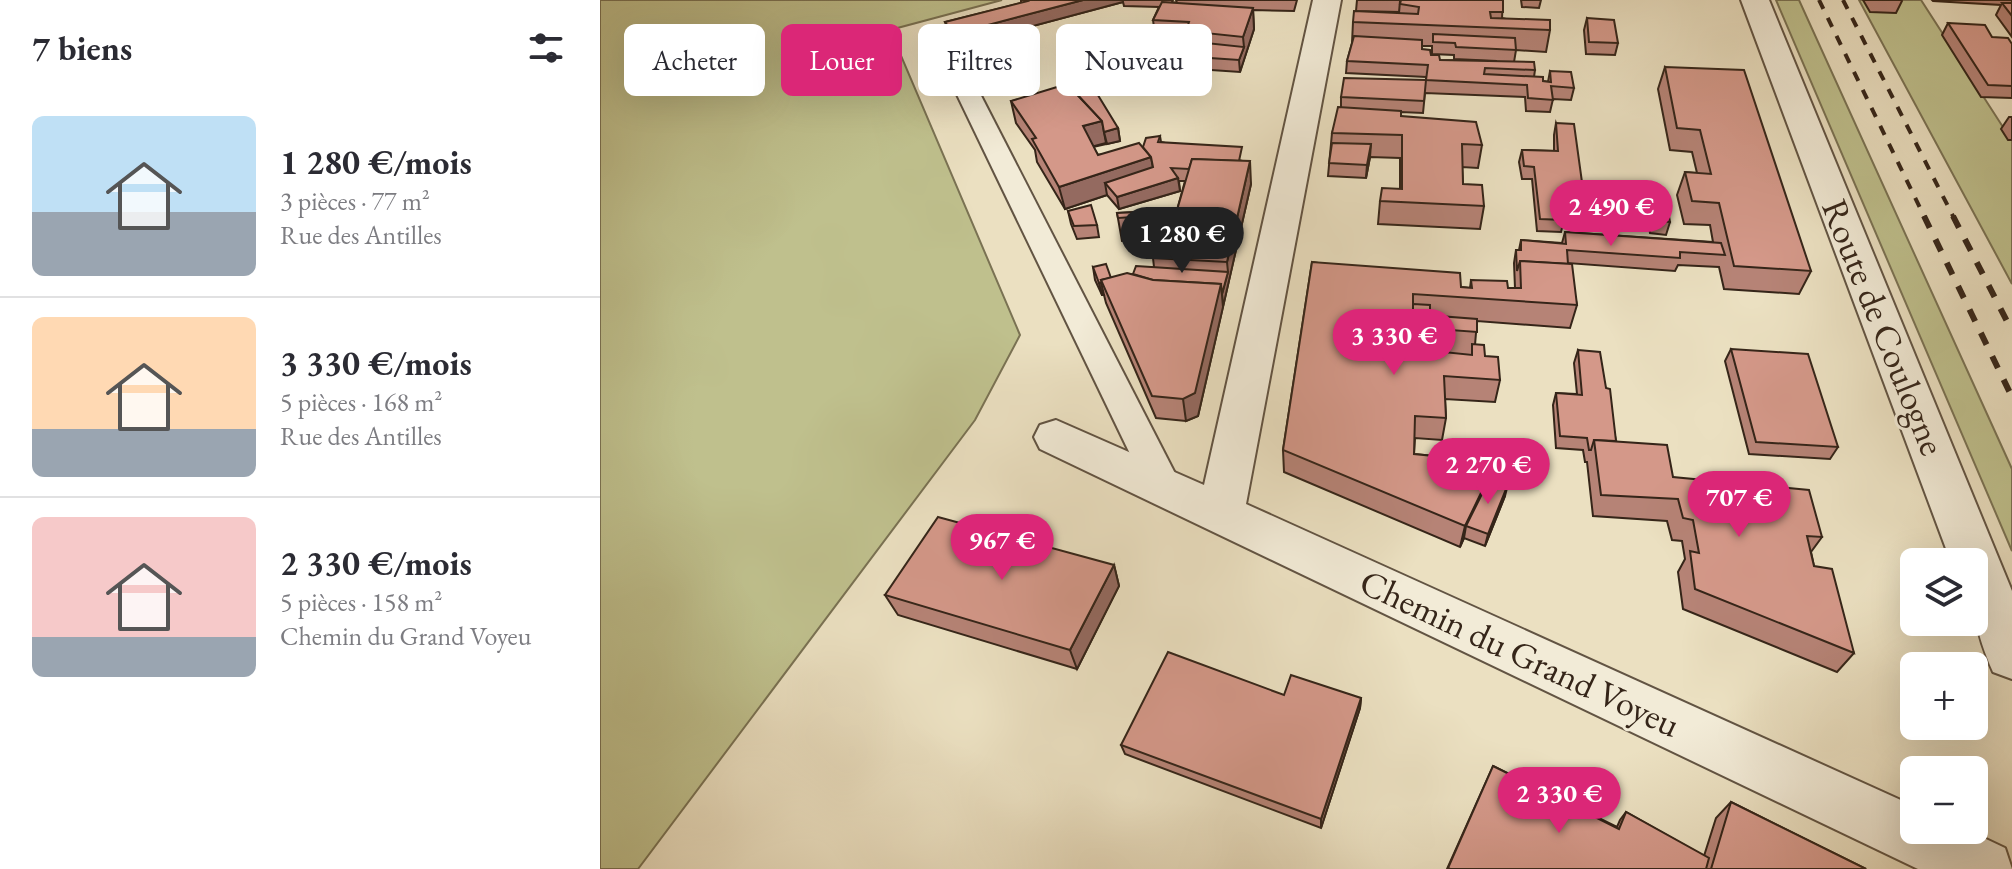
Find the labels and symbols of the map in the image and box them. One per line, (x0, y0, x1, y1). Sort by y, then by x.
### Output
pin: 2 490 € (1537, 180, 1685, 248)
street label: Route de Coulogne (1811, 192, 1957, 462)
pin: 1 280 € (1108, 207, 1256, 275)
pin: 3 330 € (1320, 309, 1468, 377)
pin: 2 270 € (1414, 438, 1562, 506)
pin: 707 € (1683, 471, 1795, 539)
pin: 967 € (946, 514, 1058, 582)
street label: Chemin du Grand Voyeu (1352, 558, 1688, 748)
pin: 2 330 € (1485, 767, 1633, 835)

